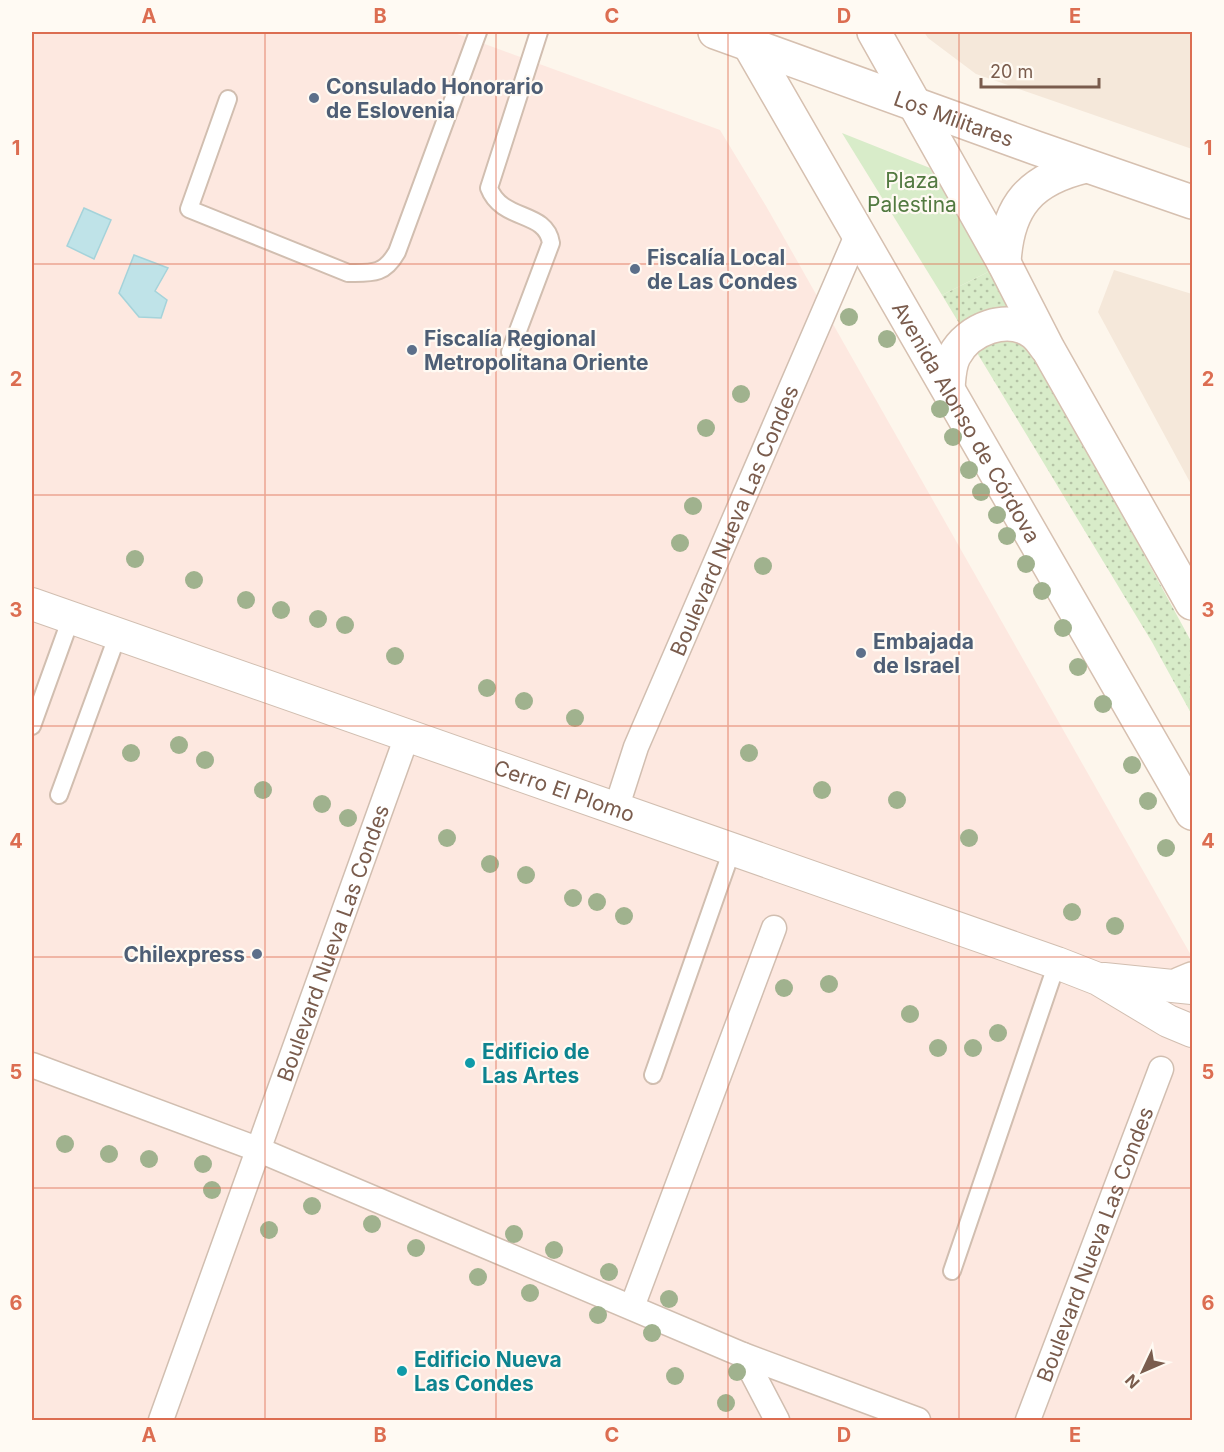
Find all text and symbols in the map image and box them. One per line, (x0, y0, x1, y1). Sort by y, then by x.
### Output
text: A (142, 4, 157, 28)
text: B (373, 4, 387, 28)
text: C (605, 4, 619, 28)
text: D (837, 4, 851, 28)
text: E (1069, 4, 1081, 28)
scale bar (981, 51, 1100, 89)
text: 20 m (990, 61, 1033, 82)
place label: Consulado Honorario de Eslovenia (326, 74, 544, 123)
street label: Los Militares (891, 85, 1017, 151)
marker: Consulado Honorario de Eslovenia (307, 91, 321, 105)
text: 1 (12, 136, 20, 160)
text: 1 (1204, 136, 1212, 160)
park label: Plaza Palestina (867, 168, 957, 217)
place label: Fiscalía Local de Las Condes (647, 245, 798, 294)
marker: Fiscalía Local de Las Condes (628, 262, 642, 276)
street label: Avenida Alonso de Córdova (887, 297, 1046, 547)
place label: Fiscalía Regional Metropolitana Oriente (424, 326, 649, 375)
marker: Fiscalía Regional Metropolitana Oriente (405, 343, 419, 357)
text: 2 (10, 367, 22, 391)
text: 2 (1202, 367, 1214, 391)
street label: Boulevard Nueva Las Condes (664, 381, 803, 659)
text: 3 (10, 598, 22, 622)
text: 3 (1202, 598, 1214, 622)
place label: Embajada de Israel (873, 629, 974, 678)
marker: Embajada de Israel (854, 646, 868, 660)
street label: Cerro El Plomo (491, 754, 638, 827)
street label: Boulevard Nueva Las Condes (271, 801, 394, 1085)
text: 4 (9, 829, 23, 853)
text: 4 (1201, 829, 1215, 853)
place label: Chilexpress (123, 942, 245, 967)
marker: Chilexpress (250, 947, 264, 961)
place label: Edificio de Las Artes (482, 1039, 590, 1088)
marker: Edificio de Las Artes (463, 1056, 477, 1070)
text: 5 (10, 1060, 22, 1084)
text: 5 (1202, 1060, 1214, 1084)
street label: Boulevard Nueva Las Condes (1031, 1104, 1159, 1386)
text: 6 (10, 1291, 23, 1315)
text: 6 (1202, 1291, 1215, 1315)
north arrow (1113, 1341, 1173, 1401)
place label: Edificio Nueva Las Condes (414, 1347, 562, 1396)
marker: Edificio Nueva Las Condes (395, 1364, 409, 1378)
text: A (142, 1423, 157, 1447)
text: B (373, 1423, 387, 1447)
text: C (605, 1423, 619, 1447)
text: D (837, 1423, 851, 1447)
text: E (1069, 1423, 1081, 1447)

